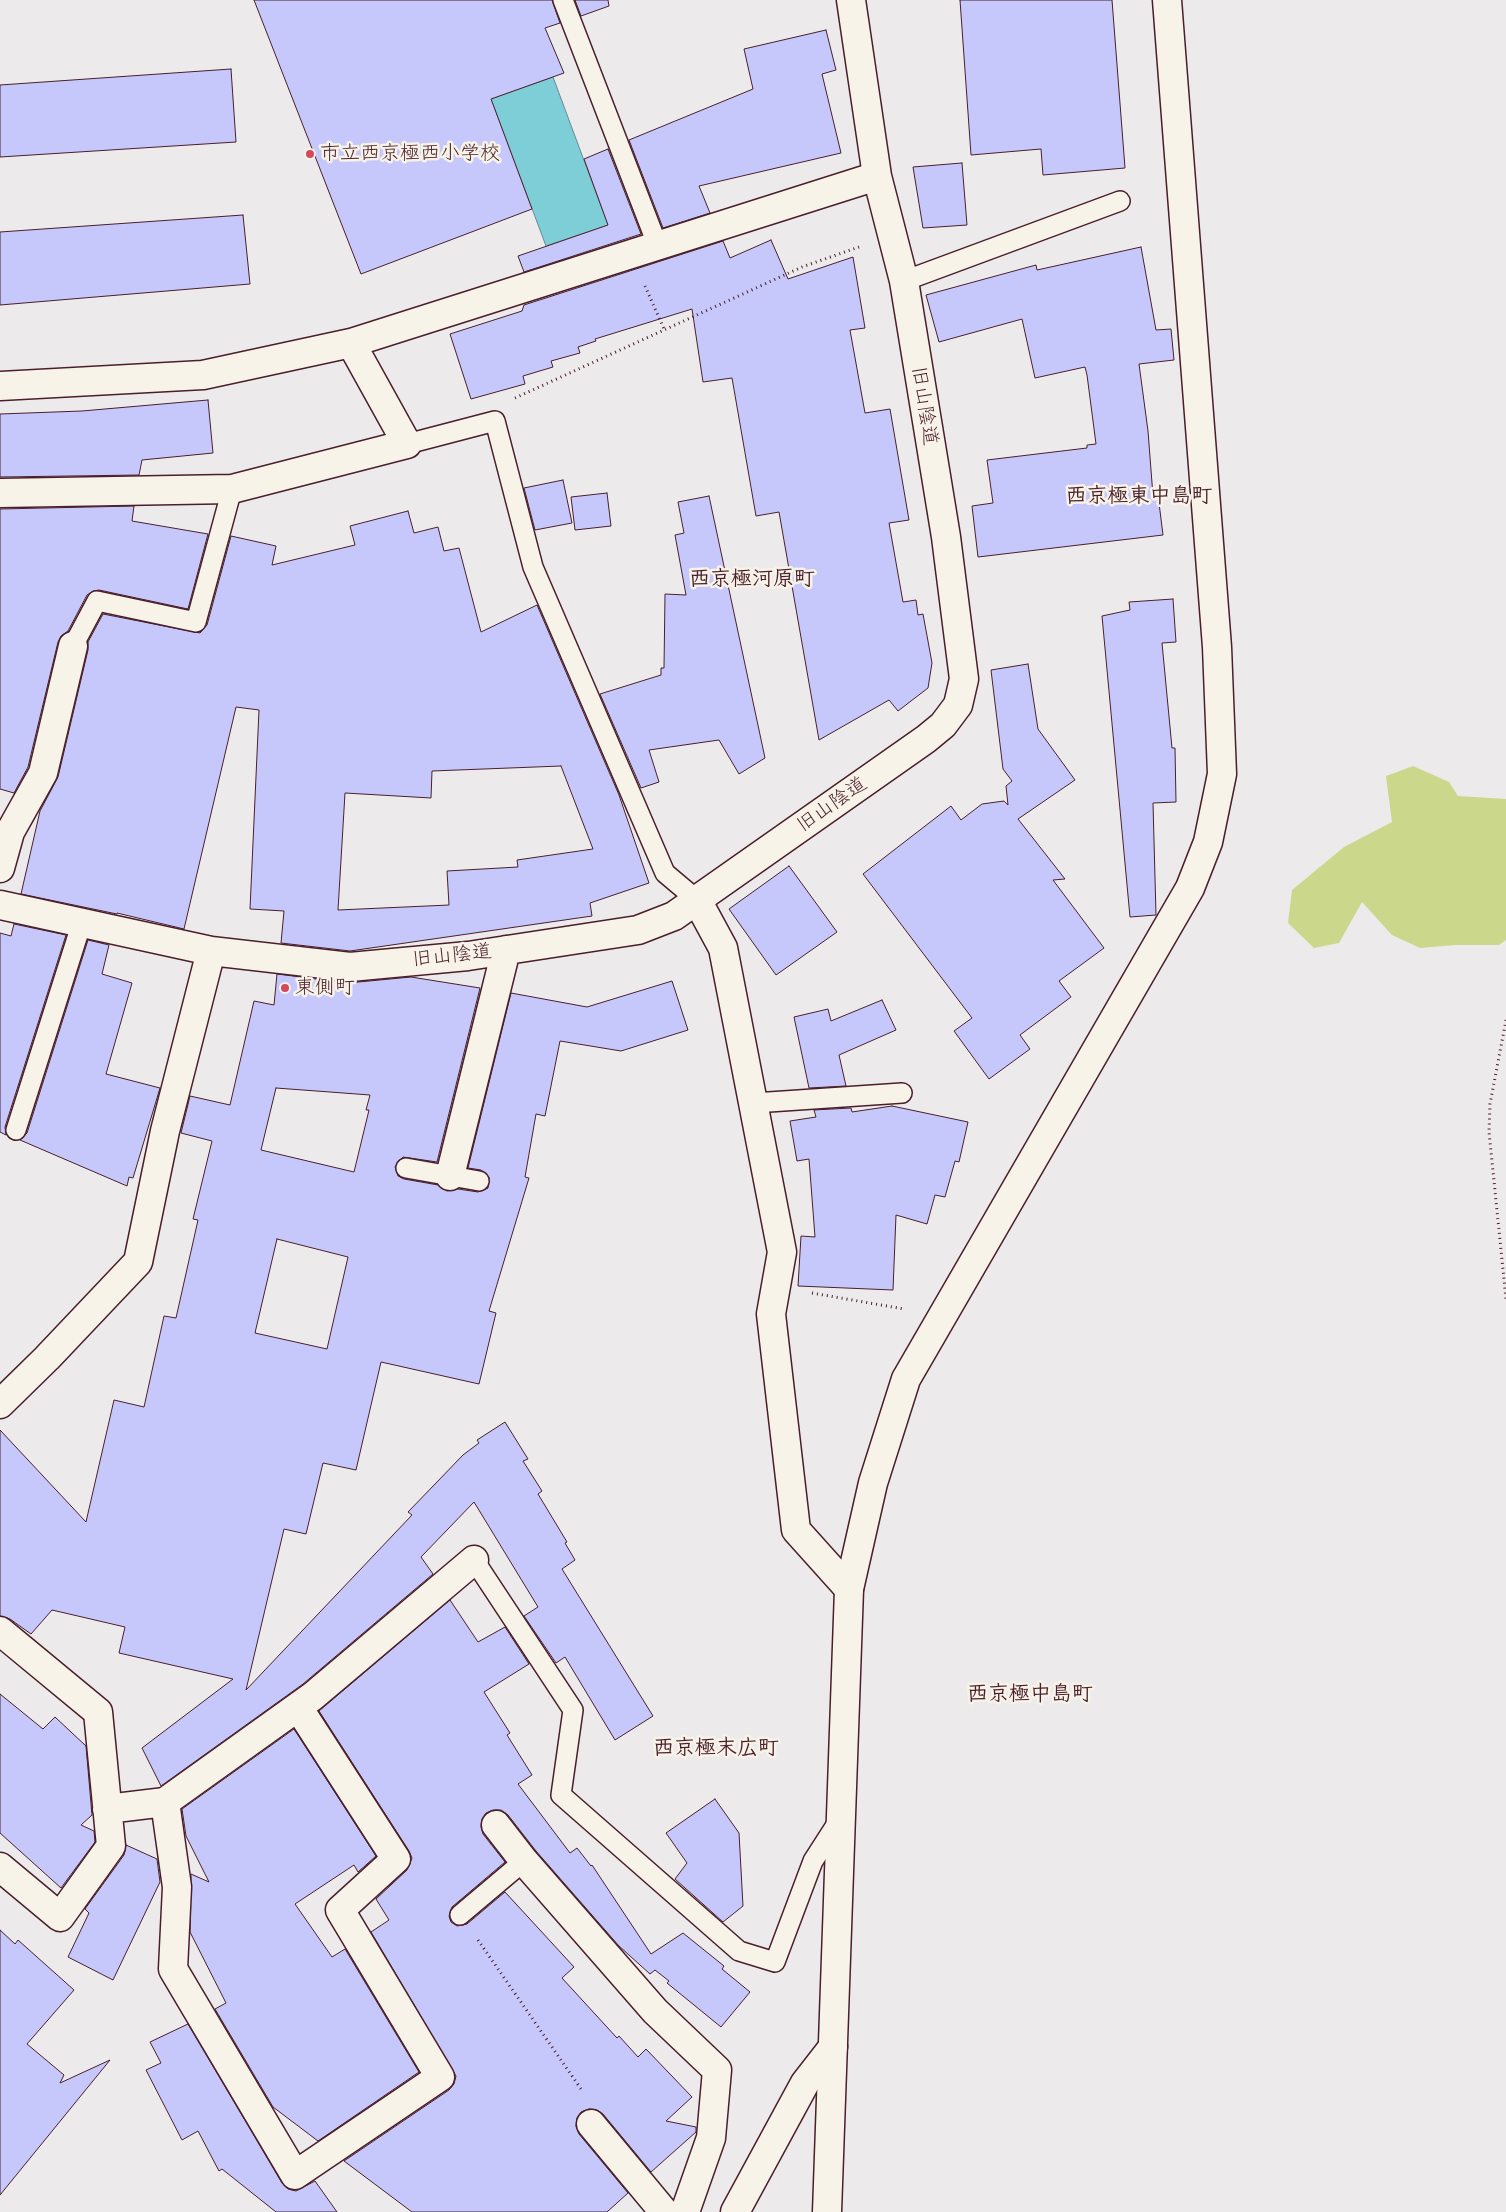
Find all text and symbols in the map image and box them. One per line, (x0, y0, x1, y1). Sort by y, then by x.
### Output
place label: 市立西京極西小学校 (320, 142, 500, 166)
marker: 市立西京極西小学校 (304, 148, 316, 160)
street label: 旧山陰道 (906, 365, 942, 447)
district label: 西京極東中島町 (1066, 483, 1212, 509)
district label: 西京極河原町 (689, 566, 815, 592)
street label: 旧山陰道 (792, 772, 872, 838)
street label: 旧山陰道 (411, 940, 493, 972)
place label: 東側町 (295, 976, 355, 1000)
marker: 東側町 (279, 982, 291, 994)
district label: 西京極中島町 (967, 1681, 1093, 1707)
district label: 西京極末広町 (653, 1735, 779, 1761)

